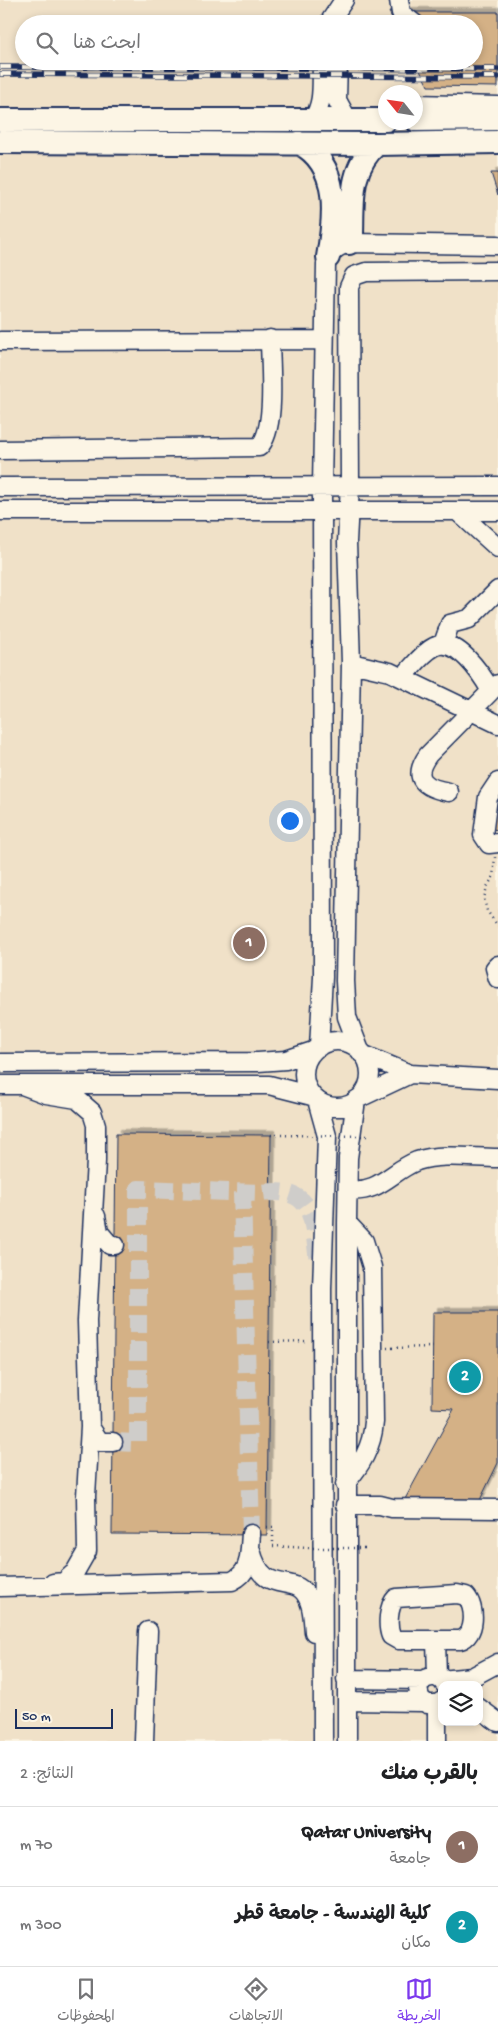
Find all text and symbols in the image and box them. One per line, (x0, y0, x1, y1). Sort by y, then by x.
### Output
search box (15, 15, 483, 70)
icon: search (33, 29, 61, 57)
text: ابحث هنا (73, 33, 141, 56)
north arrow (378, 85, 423, 130)
your location (277, 808, 303, 834)
pin: 1 (233, 924, 265, 962)
pin: 2 (449, 1358, 481, 1396)
map controls (438, 1681, 483, 1726)
button: layers (438, 1681, 483, 1726)
scale bar (15, 1706, 112, 1729)
text: 50 m (22, 1709, 51, 1726)
text: بالقرب منك (381, 1763, 478, 1788)
text: النتائج: 2 (20, 1766, 74, 1785)
text: Qatar University (301, 1822, 431, 1845)
text: 70 m (20, 1837, 53, 1856)
text: 1 (459, 1837, 465, 1856)
text: جامعة (389, 1851, 431, 1870)
text: كلية الهندسة - جامعة قطر (235, 1904, 431, 1927)
text: 300 m (20, 1917, 62, 1936)
text: 2 (458, 1917, 466, 1936)
text: مكان (401, 1935, 431, 1954)
tab: المحفوظات (57, 1975, 115, 2028)
tab: الاتجاهات (229, 1975, 283, 2028)
tab: الخريطة (397, 1975, 441, 2028)

